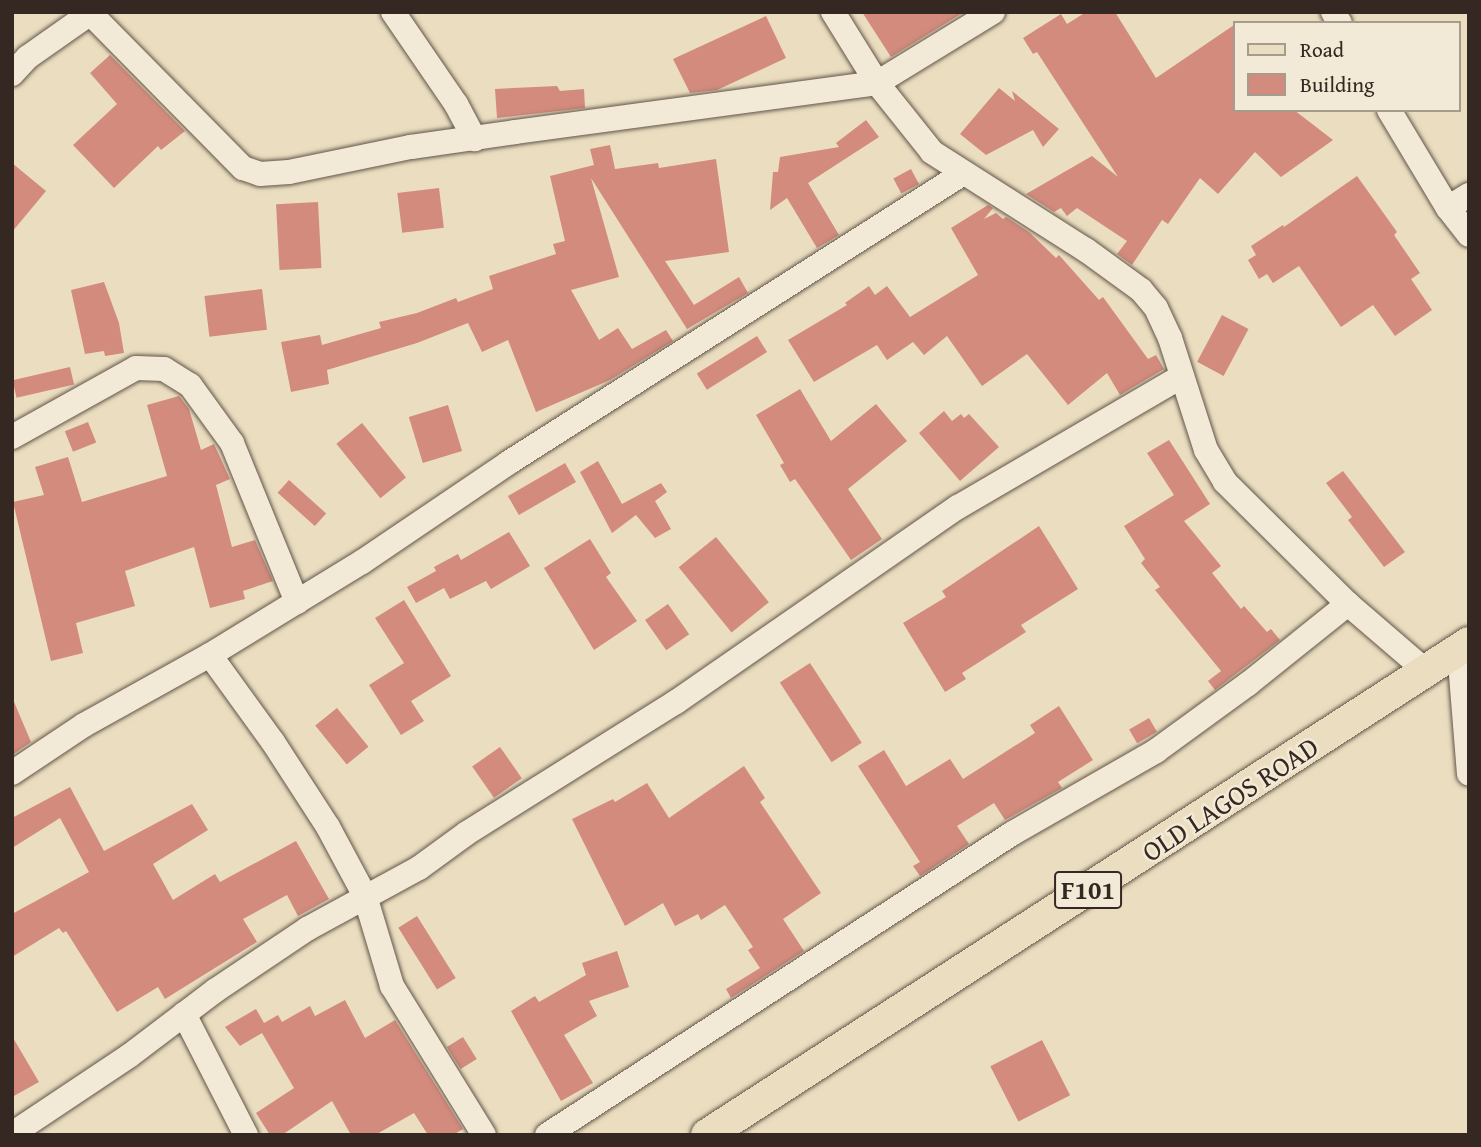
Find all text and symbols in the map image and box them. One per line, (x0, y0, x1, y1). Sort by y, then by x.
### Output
legend (1232, 21, 1460, 112)
text: Road (1300, 34, 1344, 65)
text: Building (1300, 69, 1374, 100)
street label: OLD LAGOS ROAD (1135, 729, 1325, 869)
road number: F101 (1053, 868, 1123, 912)

